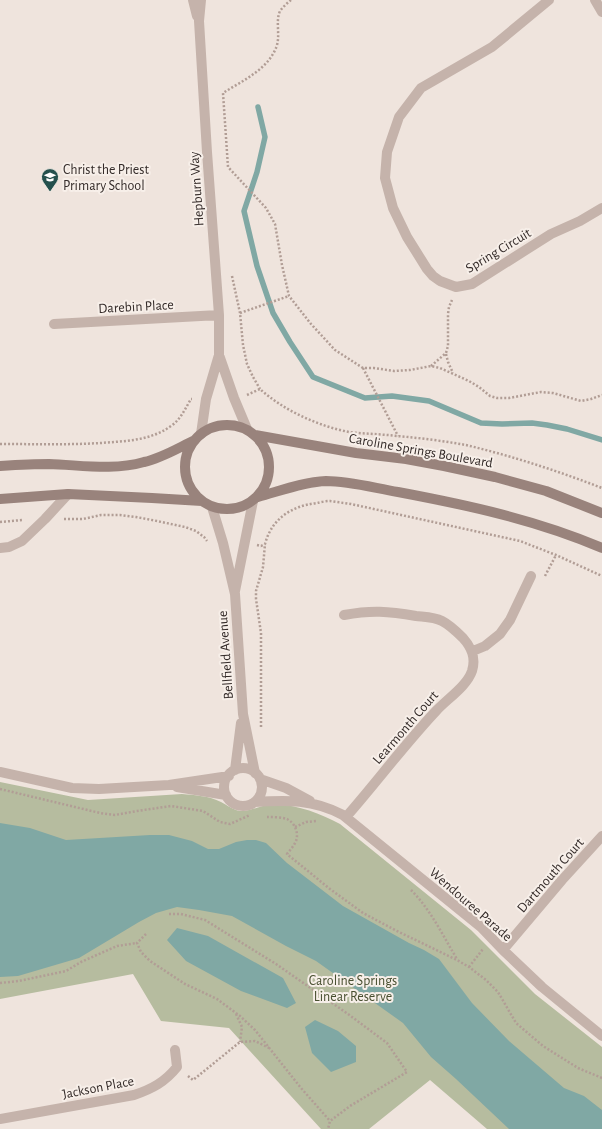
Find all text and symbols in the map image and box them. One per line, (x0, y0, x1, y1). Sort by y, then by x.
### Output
street label: Hepburn Way (187, 151, 207, 227)
place label: Christ the Priest Primary School (63, 163, 149, 193)
school or university icon: Christ the Priest Primary School (40, 167, 60, 192)
street label: Spring Circuit (463, 226, 534, 276)
street label: Darebin Place (98, 298, 174, 316)
street label: Caroline Springs Boulevard (348, 431, 494, 471)
street label: Bellfield Avenue (216, 610, 236, 700)
street label: Learmonth Court (370, 688, 442, 767)
street label: Dartmouth Court (515, 835, 587, 916)
street label: Wendouree Parade (426, 865, 514, 944)
park label: Caroline Springs Linear Reserve (309, 974, 397, 1004)
street label: Jackson Place (61, 1074, 135, 1102)

